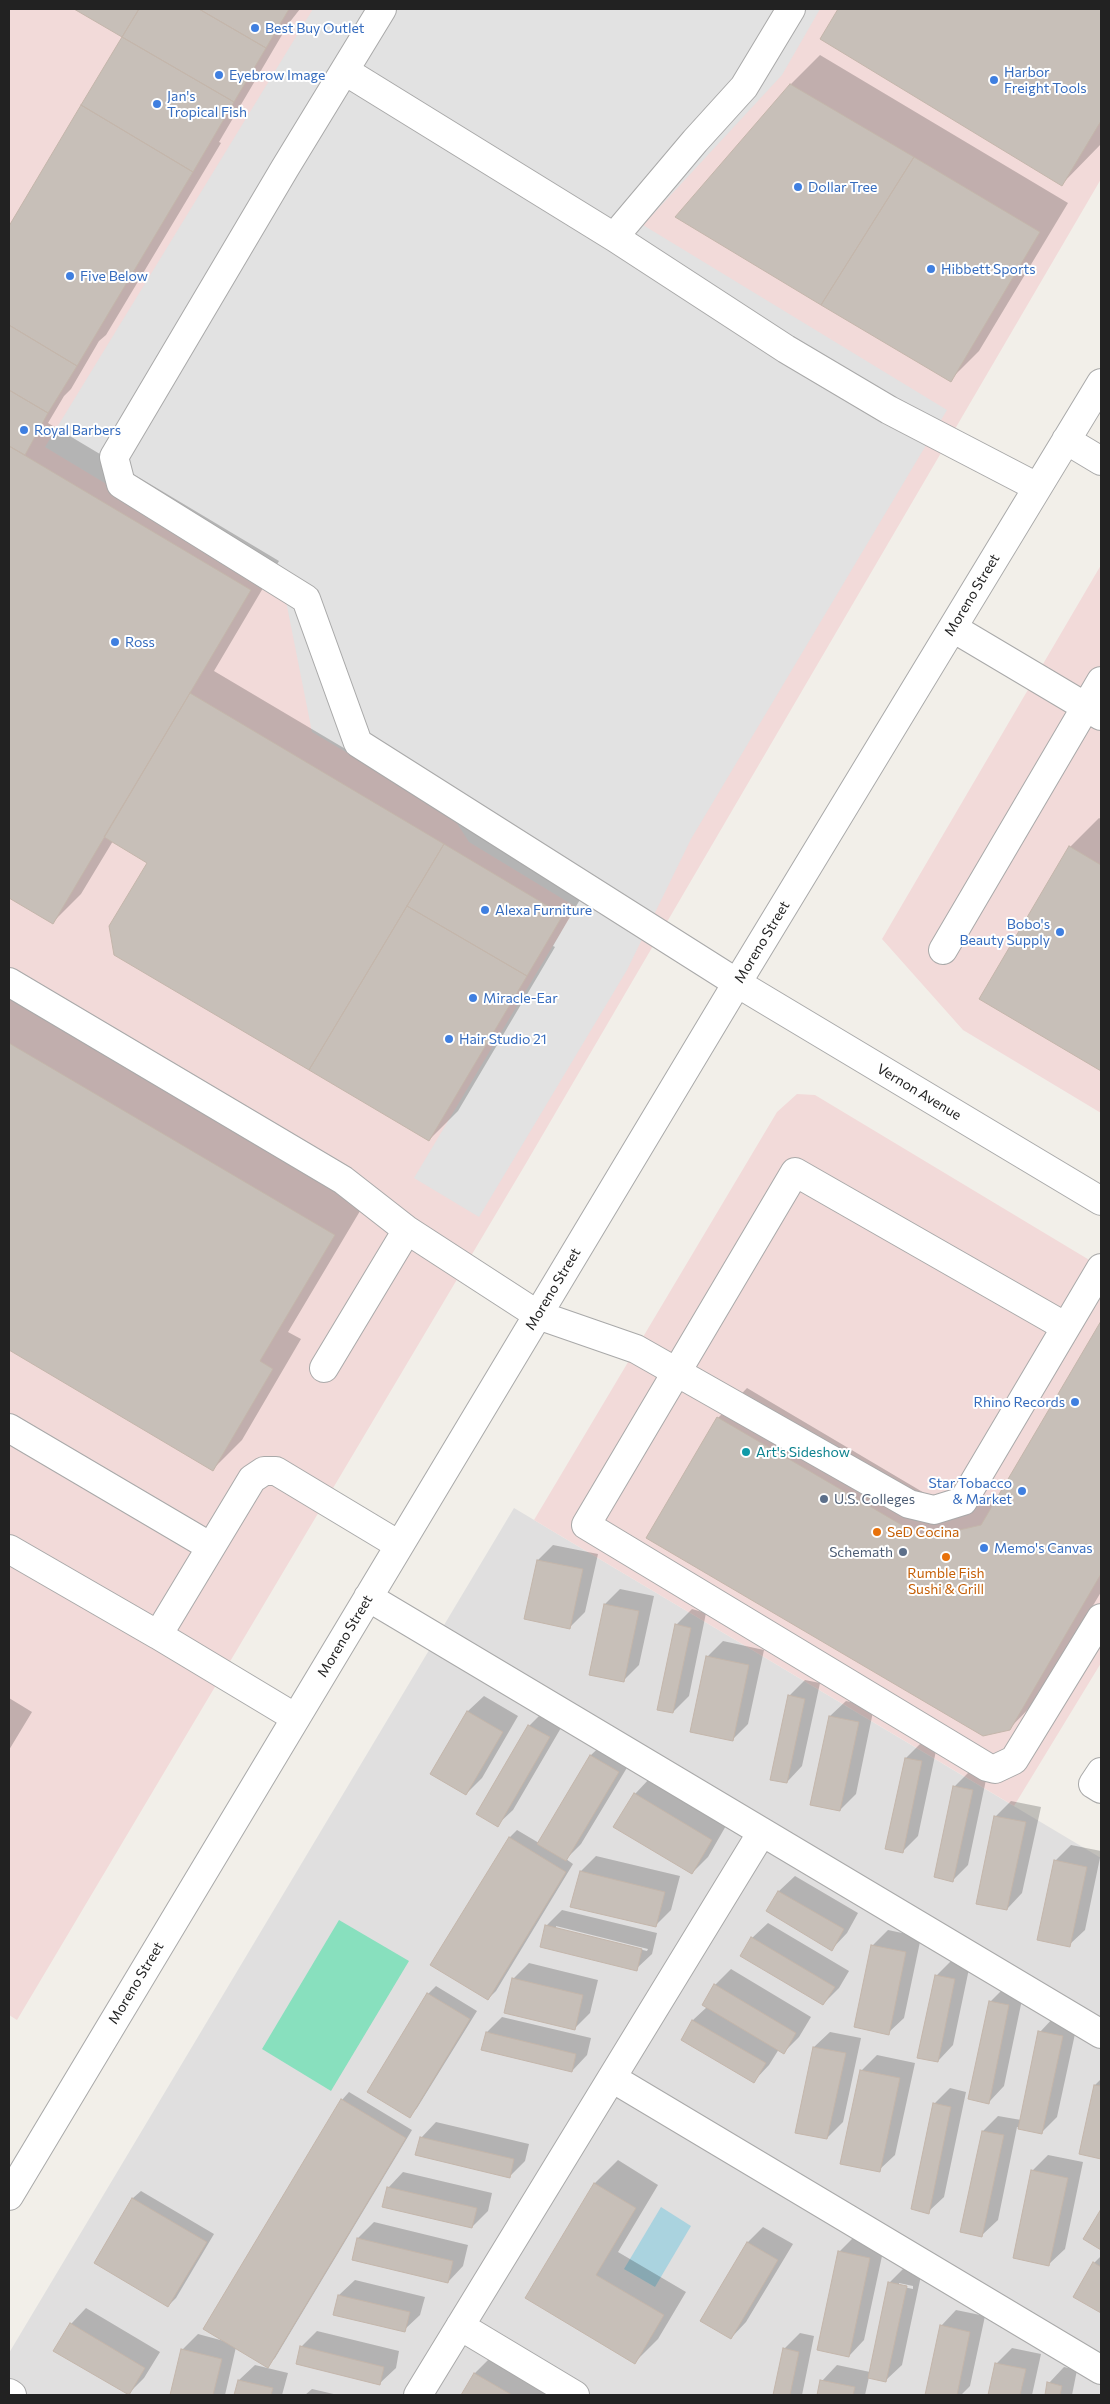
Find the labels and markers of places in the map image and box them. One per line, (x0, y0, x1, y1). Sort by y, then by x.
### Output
place label: Best Buy Outlet (265, 20, 365, 36)
marker: Best Buy Outlet (249, 22, 261, 34)
place label: Harbor Freight Tools (1004, 64, 1087, 96)
place label: Eyebrow Image (229, 67, 325, 83)
marker: Eyebrow Image (213, 69, 225, 81)
marker: Harbor Freight Tools (988, 74, 1000, 86)
place label: Jan's Tropical Fish (167, 88, 247, 120)
marker: Jan's Tropical Fish (151, 98, 163, 110)
place label: Dollar Tree (808, 179, 877, 195)
marker: Dollar Tree (792, 181, 804, 193)
place label: Hibbett Sports (941, 261, 1036, 277)
marker: Hibbett Sports (925, 263, 937, 275)
place label: Five Below (80, 268, 148, 284)
marker: Five Below (64, 270, 76, 282)
place label: Royal Barbers (34, 422, 121, 438)
marker: Royal Barbers (18, 424, 30, 436)
place label: Ross (125, 634, 155, 650)
marker: Ross (109, 636, 121, 648)
place label: Alexa Furniture (495, 902, 592, 918)
marker: Alexa Furniture (479, 904, 491, 916)
place label: Bobo's Beauty Supply (959, 916, 1050, 949)
marker: Bobo's Beauty Supply (1054, 926, 1066, 938)
place label: Miracle-Ear (483, 990, 558, 1006)
marker: Miracle-Ear (467, 992, 479, 1004)
place label: Hair Studio 21 (459, 1031, 547, 1047)
marker: Hair Studio 21 (443, 1033, 455, 1045)
place label: Rhino Records (974, 1394, 1065, 1410)
marker: Rhino Records (1069, 1396, 1081, 1408)
place label: Art's Sideshow (756, 1444, 850, 1460)
marker: Art's Sideshow (740, 1446, 752, 1458)
place label: Star Tobacco & Market (929, 1475, 1012, 1508)
marker: Star Tobacco & Market (1016, 1485, 1028, 1497)
place label: U.S. Colleges (834, 1491, 915, 1507)
marker: U.S. Colleges (818, 1493, 830, 1505)
place label: SeD Cocina (887, 1524, 959, 1540)
marker: SeD Cocina (871, 1526, 883, 1538)
place label: Memo's Canvas (994, 1540, 1093, 1556)
marker: Memo's Canvas (978, 1542, 990, 1554)
place label: Schemath (829, 1544, 893, 1560)
marker: Schemath (897, 1546, 909, 1558)
marker: Rumble Fish Sushi & Grill (940, 1551, 952, 1563)
place label: Rumble Fish Sushi & Grill (907, 1565, 985, 1598)

